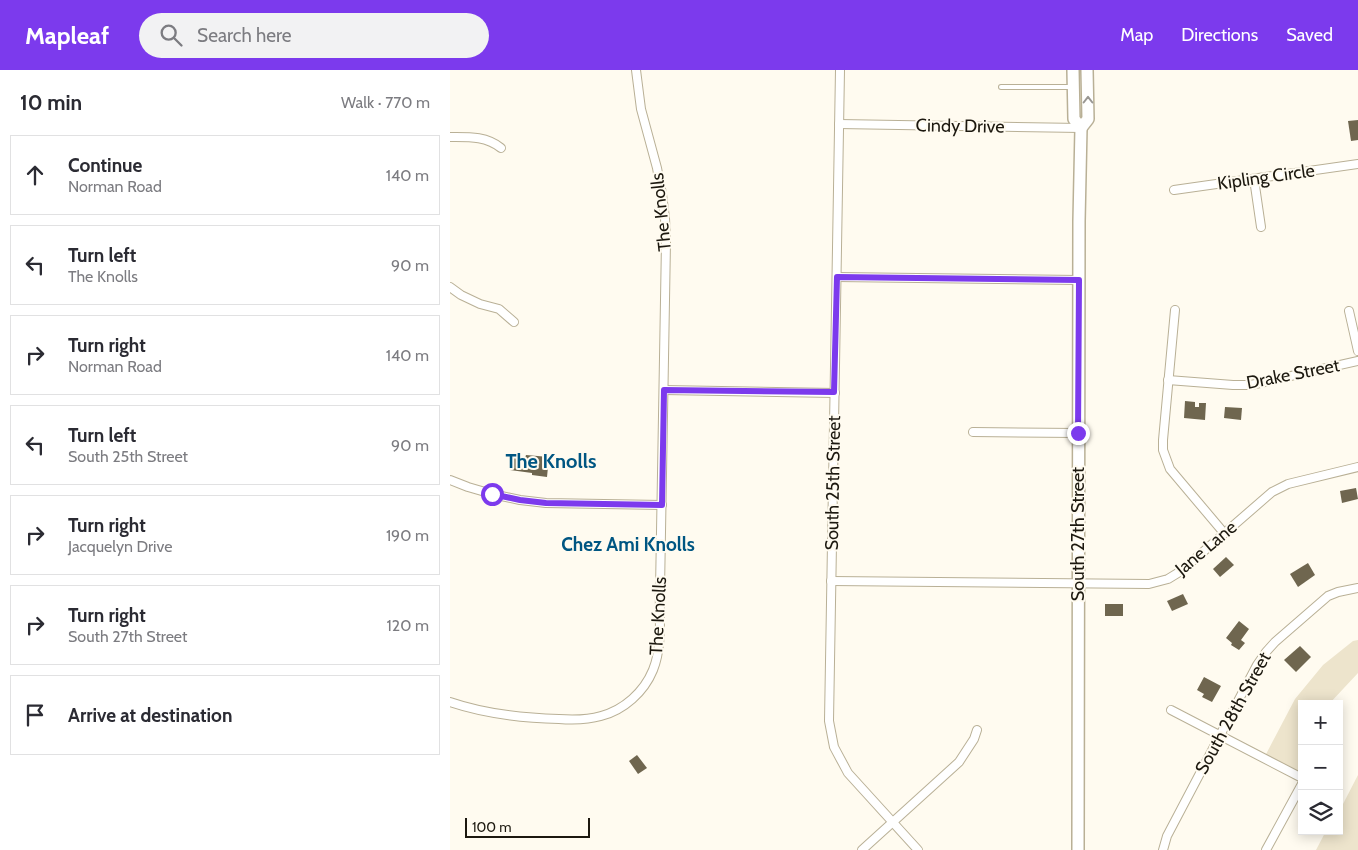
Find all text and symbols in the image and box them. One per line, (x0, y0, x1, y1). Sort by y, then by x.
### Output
search box (139, 13, 489, 58)
text: Mapleaf (25, 21, 109, 50)
icon: search (157, 21, 185, 49)
text: Search here (197, 24, 291, 47)
text: Map (1120, 24, 1153, 46)
text: Directions (1181, 24, 1258, 46)
text: Saved (1286, 24, 1333, 46)
text: 10 min (20, 90, 82, 115)
text: Walk · 770 m (341, 93, 430, 112)
one-way arrow (1082, 96, 1093, 104)
street label: Cindy Drive (915, 114, 1005, 138)
text: Continue (68, 154, 142, 177)
street label: Kipling Circle (1216, 159, 1316, 195)
icon: ahead (21, 161, 49, 189)
text: 140 m (386, 166, 429, 185)
street label: The Knolls (646, 172, 676, 252)
text: Norman Road (68, 177, 162, 196)
text: Turn left (68, 244, 136, 267)
icon: left (21, 251, 49, 279)
text: 90 m (391, 256, 429, 275)
text: The Knolls (68, 267, 138, 286)
text: Turn right (68, 334, 146, 357)
icon: right (21, 341, 49, 369)
text: 140 m (386, 346, 429, 365)
street label: Drake Street (1245, 354, 1341, 394)
text: Norman Road (68, 357, 162, 376)
street label: South 25th Street (821, 415, 845, 551)
route end (1067, 422, 1090, 445)
text: Turn left (68, 424, 136, 447)
icon: left (21, 431, 49, 459)
text: 90 m (391, 436, 429, 455)
text: South 25th Street (68, 447, 188, 466)
district label: The Knolls (506, 449, 596, 473)
street label: South 27th Street (1067, 467, 1089, 601)
route start (481, 483, 504, 506)
text: Turn right (68, 514, 146, 537)
street label: Jane Lane (1170, 516, 1241, 581)
icon: right (21, 521, 49, 549)
text: 190 m (386, 526, 429, 545)
district label: Chez Ami Knolls (561, 533, 695, 556)
text: Jacquelyn Drive (68, 537, 172, 556)
street label: The Knolls (645, 576, 671, 656)
text: Turn right (68, 604, 146, 627)
icon: right (21, 611, 49, 639)
text: 120 m (387, 616, 429, 635)
text: South 27th Street (68, 627, 187, 646)
street label: South 28th Street (1190, 648, 1276, 778)
map controls (1298, 700, 1343, 835)
button: + (1298, 700, 1343, 745)
icon: arrive (21, 701, 49, 729)
text: Arrive at destination (68, 704, 232, 727)
button: − (1298, 745, 1343, 790)
button: layers (1298, 790, 1343, 835)
scale bar (465, 815, 590, 838)
text: 100 m (472, 818, 512, 836)

